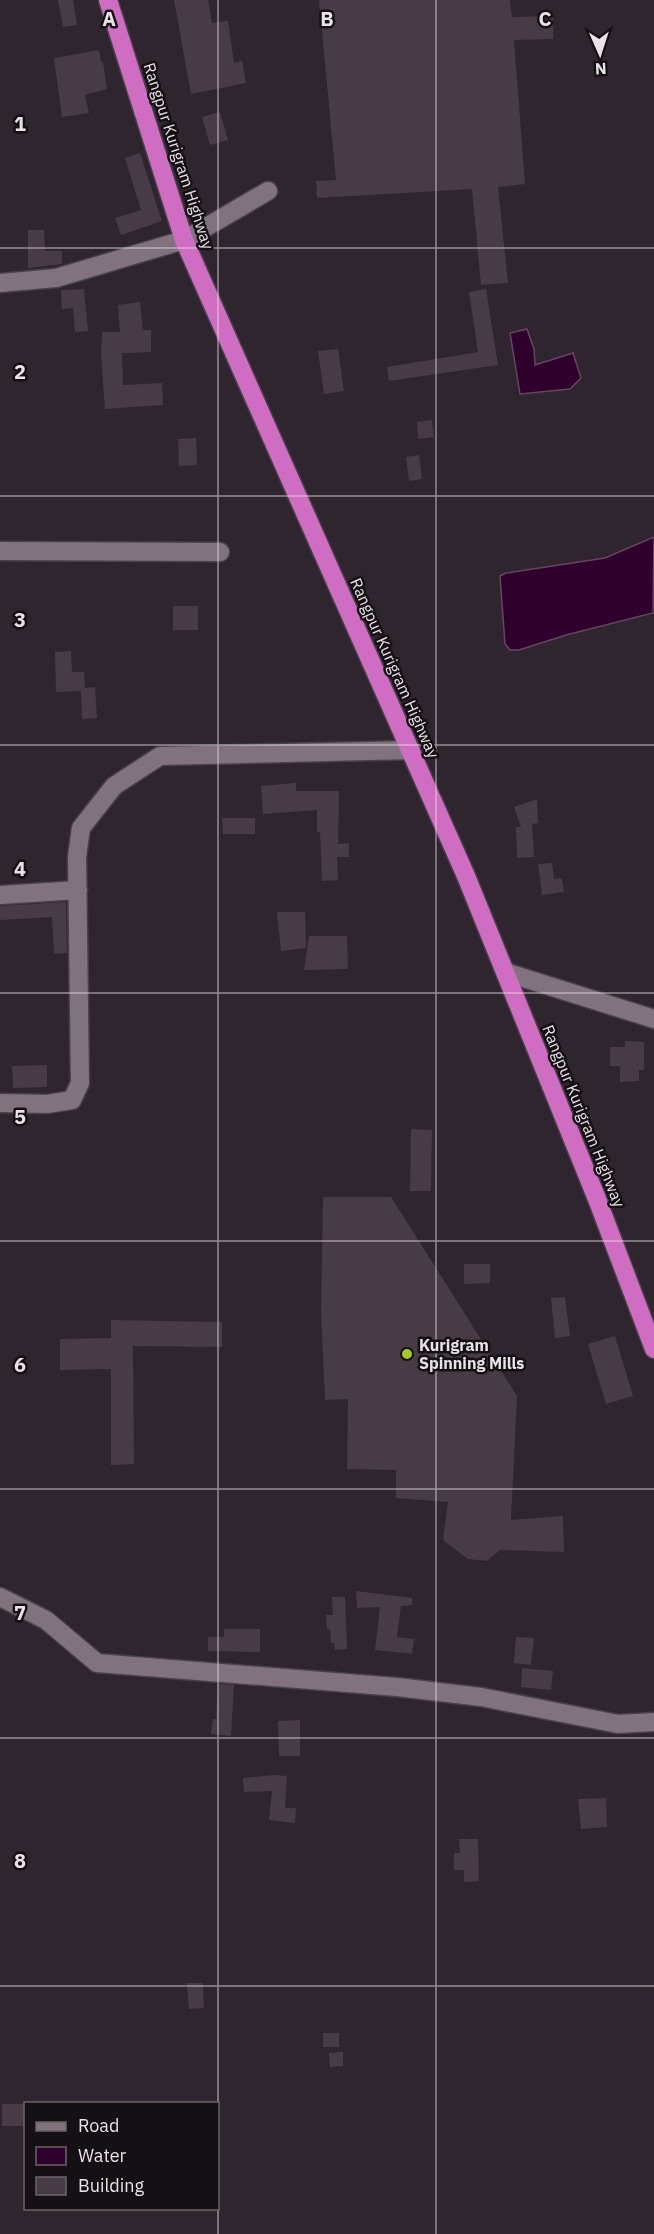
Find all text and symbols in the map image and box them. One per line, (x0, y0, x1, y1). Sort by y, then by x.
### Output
text: A (102, 5, 116, 32)
text: B (320, 5, 334, 32)
text: C (538, 5, 552, 32)
north arrow (570, 24, 630, 84)
text: N (594, 59, 607, 79)
street label: Rangpur Kurigram Highway (139, 60, 219, 252)
text: 1 (14, 110, 26, 137)
text: 2 (14, 358, 26, 385)
street label: Rangpur Kurigram Highway (346, 575, 444, 761)
text: 3 (14, 606, 26, 633)
text: 4 (14, 855, 26, 882)
street label: Rangpur Kurigram Highway (538, 1022, 630, 1210)
text: 5 (14, 1103, 26, 1130)
place label: Kurigram Spinning Mills (419, 1335, 524, 1373)
marker: Kurigram Spinning Mills (400, 1347, 414, 1361)
text: 6 (14, 1351, 26, 1378)
text: 7 (14, 1599, 26, 1626)
text: 8 (14, 1847, 26, 1874)
legend (24, 2102, 219, 2210)
text: Road (78, 2114, 119, 2137)
text: Water (78, 2144, 127, 2167)
text: Building (78, 2174, 145, 2197)

